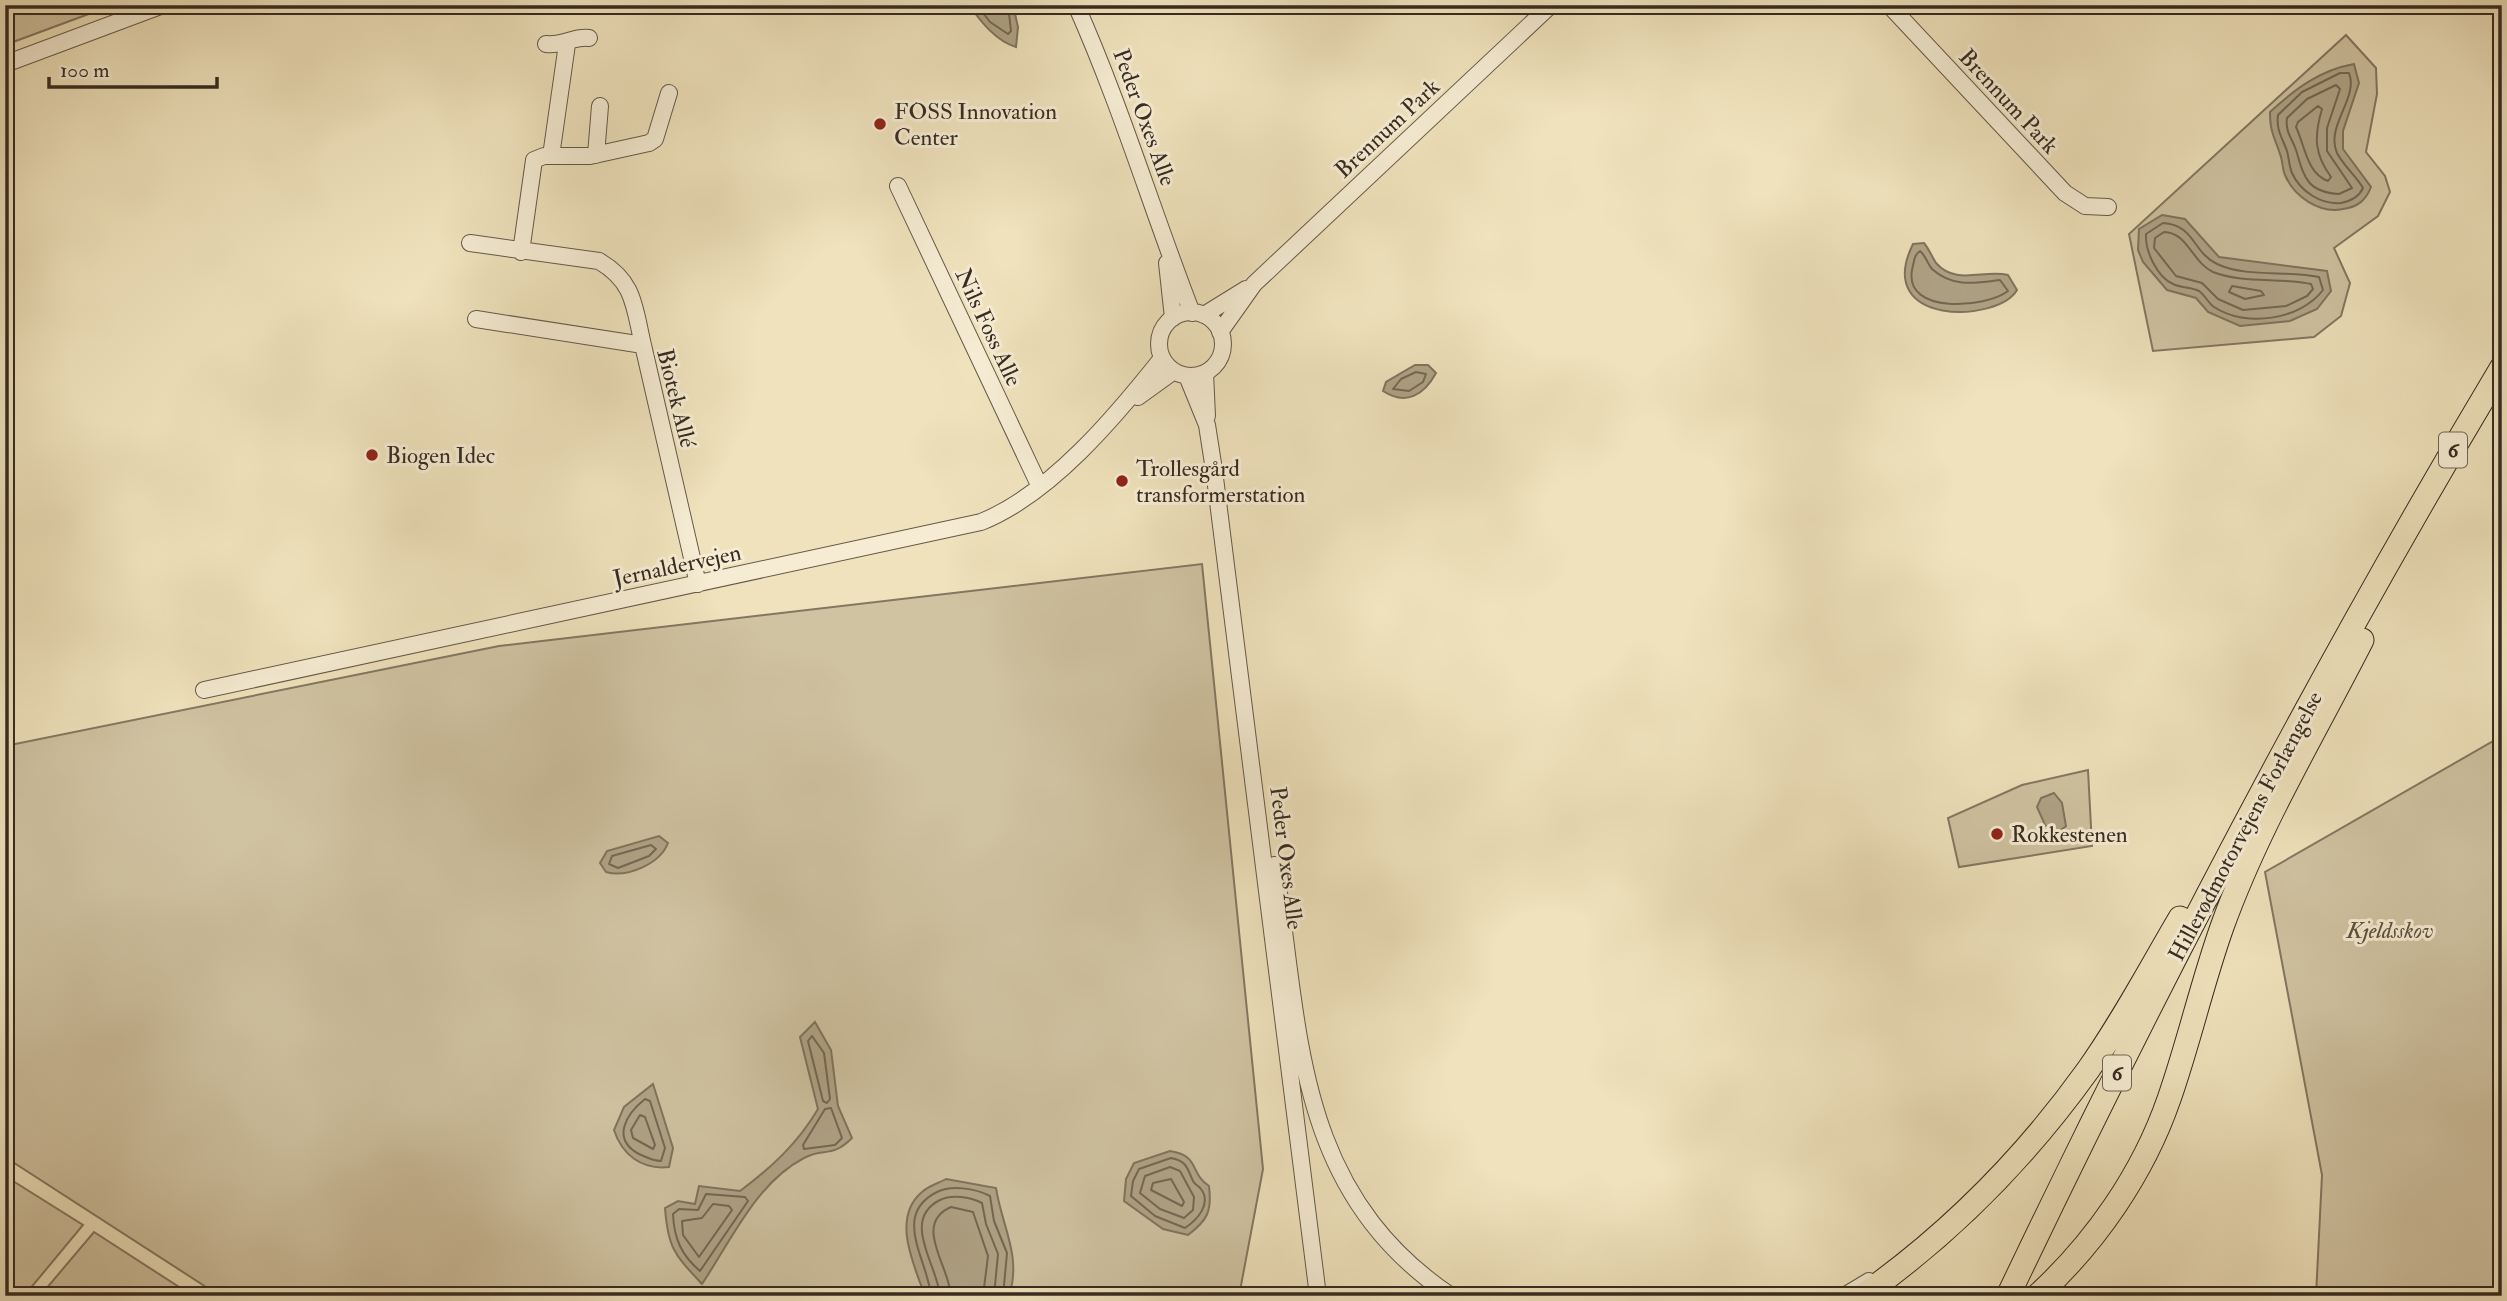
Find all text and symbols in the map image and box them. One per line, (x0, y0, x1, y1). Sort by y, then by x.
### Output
street label: Brennum Park (1953, 43, 2065, 160)
street label: Peder Oxes Alle (1106, 45, 1183, 190)
scale bar (49, 46, 217, 90)
text: 100 m (60, 57, 110, 84)
street label: Brennum Park (1329, 72, 1446, 184)
place label: FOSS Innovation Center (894, 97, 1057, 152)
marker: FOSS Innovation Center (872, 116, 888, 132)
street label: Nils Foss Alle (949, 264, 1029, 391)
street label: Biotek Allé (650, 346, 703, 451)
road number: 6 (2439, 433, 2467, 468)
place label: Biogen Idec (386, 441, 495, 470)
marker: Biogen Idec (364, 447, 380, 463)
place label: Trollesgård transformerstation (1136, 454, 1305, 509)
marker: Trollesgård transformerstation (1114, 473, 1130, 489)
street label: Jernaldervejen (610, 538, 744, 593)
street label: Hillerødmotorvejens Forlængelse (2162, 686, 2329, 966)
street label: Peder Oxes Alle (1263, 785, 1310, 932)
place label: Rokkestenen (2011, 820, 2128, 849)
marker: Rokkestenen (1989, 826, 2005, 842)
park label: Kjeldsskov (2346, 916, 2433, 945)
road number: 6 (2103, 1056, 2131, 1090)

